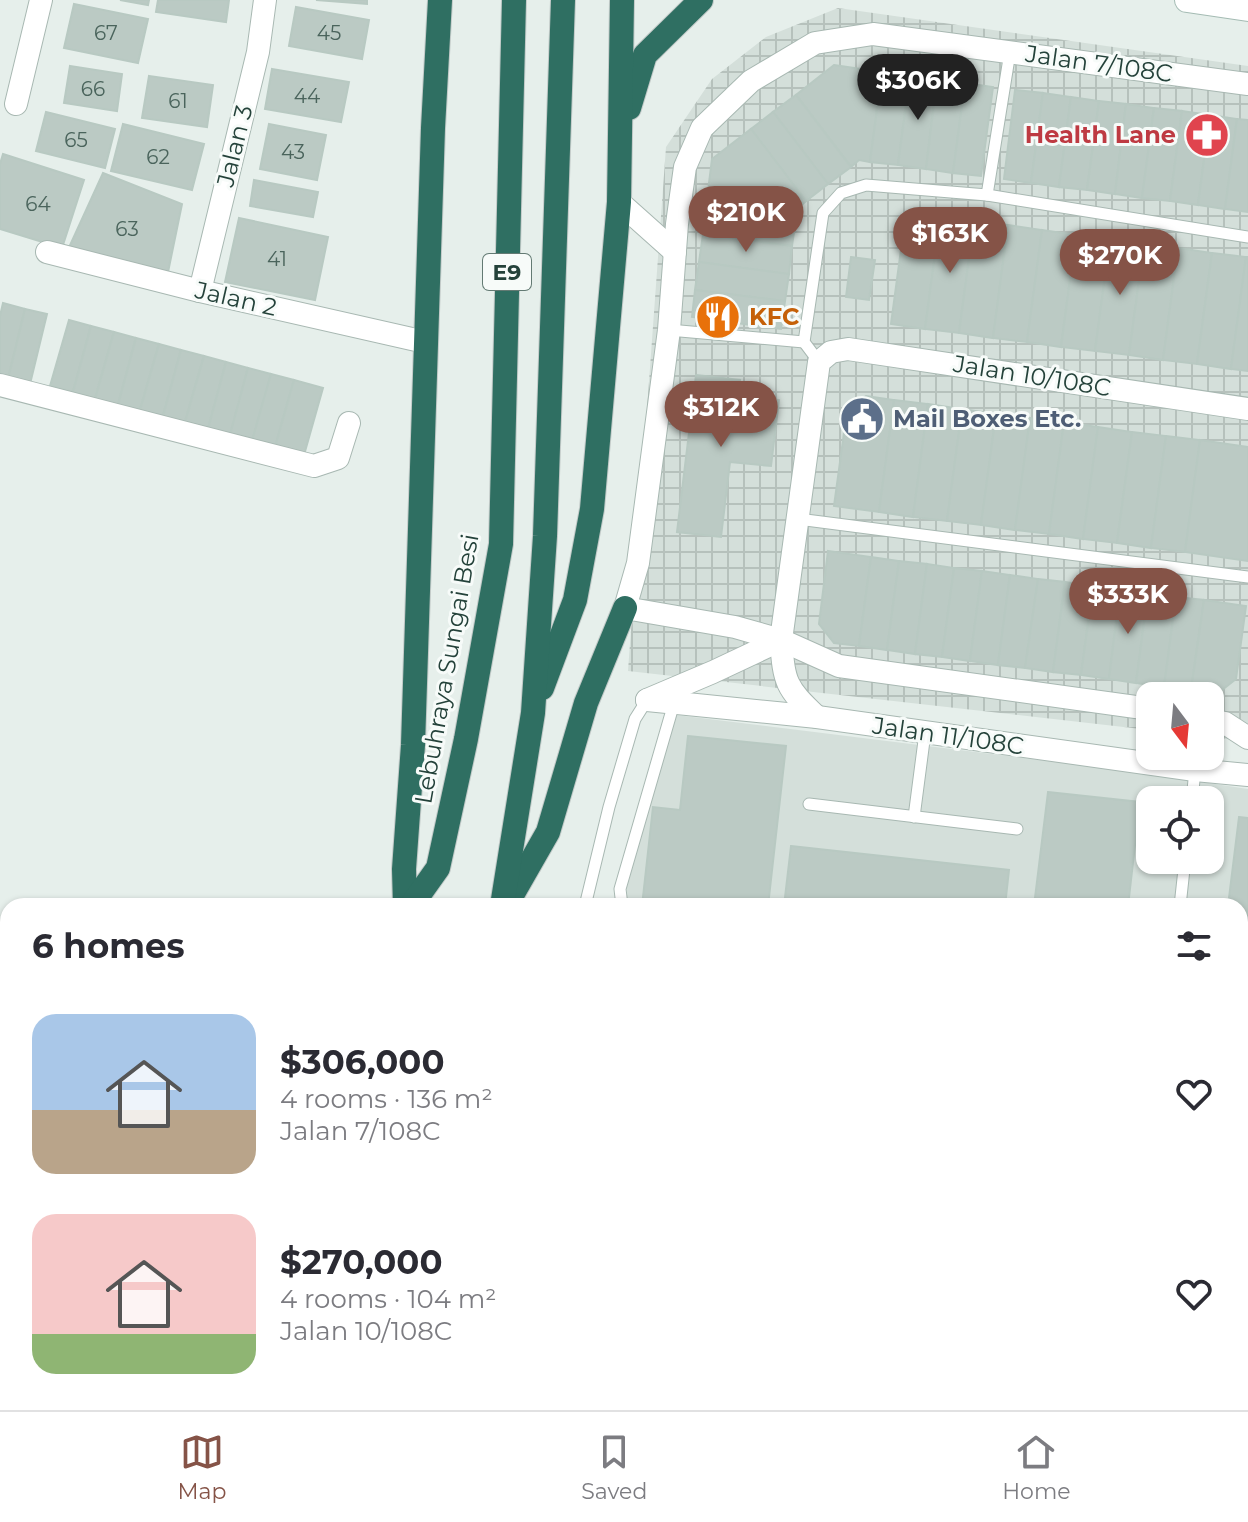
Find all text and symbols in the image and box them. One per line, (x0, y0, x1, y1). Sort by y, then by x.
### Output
house number: 67 (94, 21, 118, 45)
house number: 45 (317, 21, 341, 45)
street label: Jalan 7/108C (1023, 39, 1174, 88)
pin: $306K (862, 54, 974, 122)
text: $306K (875, 64, 961, 96)
house number: 66 (81, 77, 105, 101)
house number: 44 (294, 84, 320, 108)
house number: 61 (168, 89, 188, 113)
street label: Jalan 3 (210, 102, 259, 191)
pharmacy icon: Health Lane (1183, 111, 1231, 159)
place label: Health Lane (1025, 120, 1176, 149)
house number: 65 (64, 128, 88, 152)
house number: 43 (281, 140, 305, 164)
house number: 62 (146, 145, 170, 169)
pin: $210K (690, 186, 802, 254)
house number: 64 (25, 192, 51, 216)
text: $210K (706, 196, 786, 228)
pin: $163K (894, 207, 1006, 275)
house number: 63 (115, 217, 139, 241)
text: $163K (911, 217, 989, 249)
pin: $270K (1064, 229, 1176, 297)
text: $270K (1078, 239, 1162, 271)
house number: 41 (267, 247, 287, 271)
road number: E9 (483, 254, 531, 290)
street label: Jalan 2 (191, 275, 280, 322)
restaurant icon: KFC (694, 293, 742, 341)
place label: KFC (749, 302, 799, 331)
street label: Jalan 10/108C (950, 349, 1113, 402)
pin: $312K (665, 381, 777, 449)
text: $312K (683, 391, 759, 423)
public building icon: Mail Boxes Etc. (838, 395, 886, 443)
place label: Mail Boxes Etc. (893, 404, 1081, 433)
street label: Lebuhraya Sungai Besi (408, 532, 485, 806)
pin: $333K (1072, 568, 1184, 636)
text: $333K (1087, 578, 1169, 610)
north arrow (1136, 682, 1224, 770)
map controls (1136, 682, 1224, 874)
street label: Jalan 11/108C (870, 710, 1025, 760)
button: locate (1136, 786, 1224, 874)
icon: filters (1172, 924, 1216, 968)
text: 6 homes (32, 925, 185, 967)
text: $306,000 (280, 1041, 445, 1083)
icon: home (96, 1046, 192, 1142)
icon: heart (1172, 1072, 1216, 1116)
text: 4 rooms · 136 m² (280, 1083, 493, 1115)
text: Jalan 7/108C (280, 1115, 440, 1147)
text: $270,000 (280, 1241, 443, 1283)
icon: home (96, 1246, 192, 1342)
icon: heart (1172, 1272, 1216, 1316)
text: 4 rooms · 104 m² (280, 1283, 497, 1315)
text: Jalan 10/108C (280, 1315, 452, 1347)
tab: Map (177, 1430, 226, 1505)
tab: Saved (581, 1430, 647, 1505)
tab: Home (1002, 1430, 1071, 1505)

